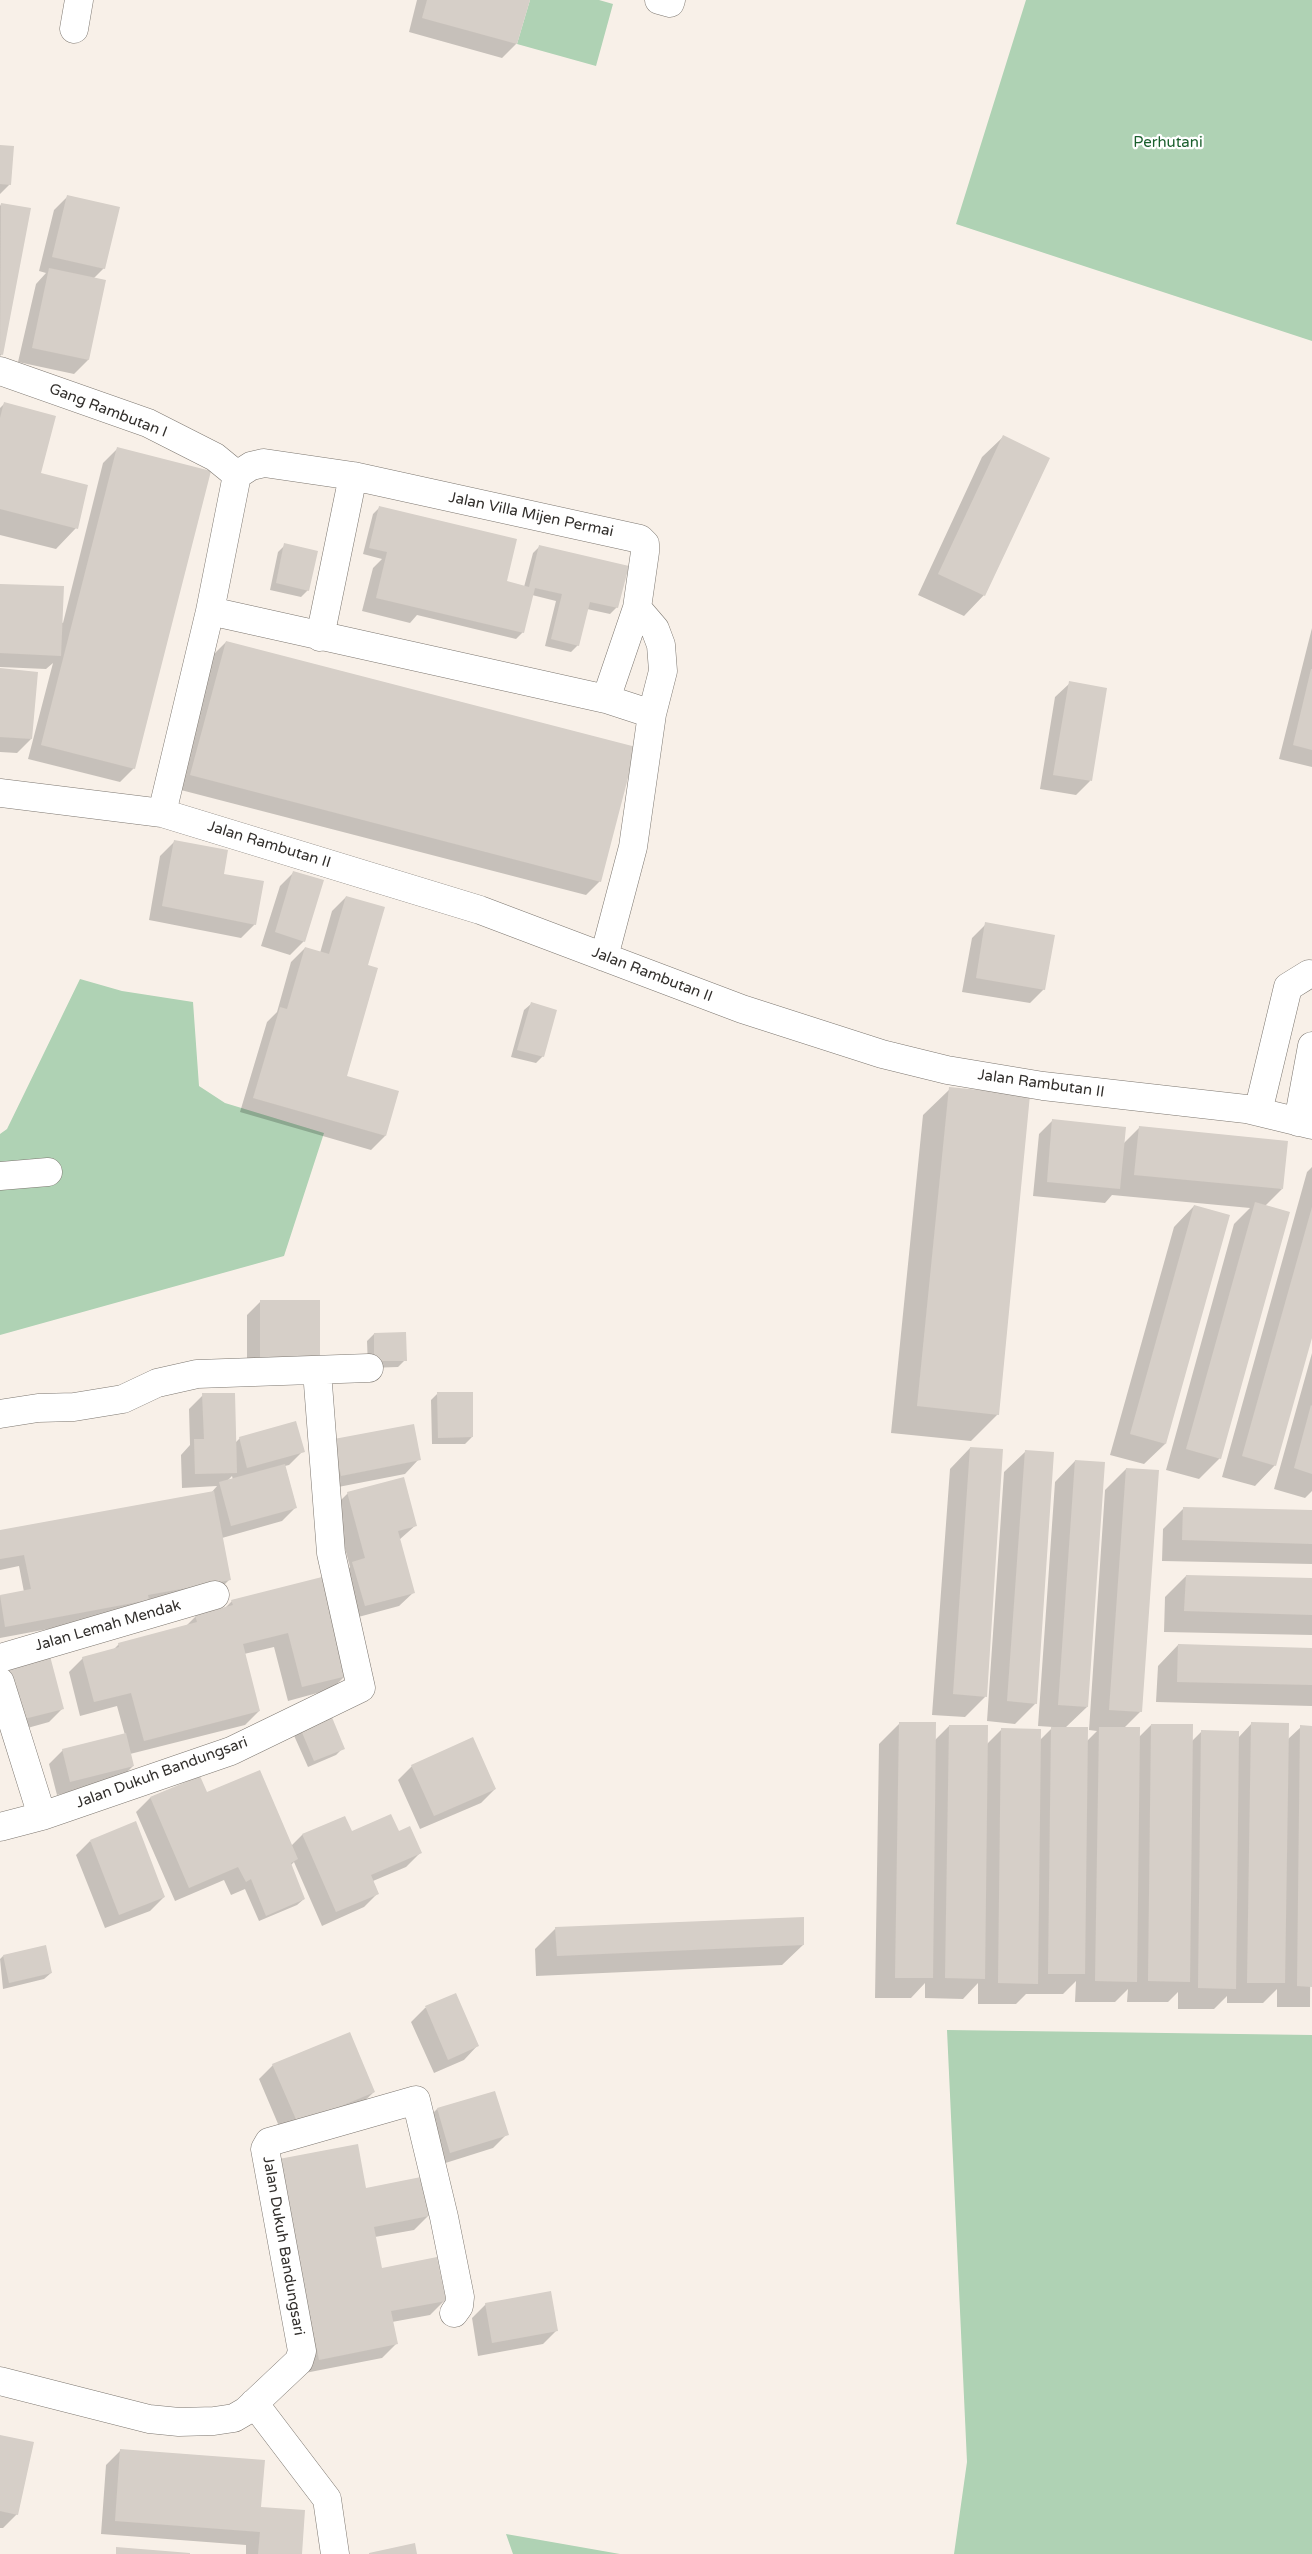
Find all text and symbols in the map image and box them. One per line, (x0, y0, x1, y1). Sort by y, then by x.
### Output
park label: Perhutani (1133, 134, 1203, 152)
street label: Gang Rambutan I (46, 380, 170, 442)
street label: Jalan Villa Mijen Permai (447, 489, 615, 541)
street label: Jalan Rambutan II (205, 818, 333, 872)
street label: Jalan Rambutan II (589, 944, 715, 1006)
street label: Jalan Rambutan II (976, 1066, 1106, 1102)
street label: Jalan Lemah Mendak (33, 1597, 183, 1655)
street label: Jalan Dukuh Bandungsari (74, 1734, 250, 1812)
street label: Jalan Dukuh Bandungsari (258, 2155, 308, 2337)

